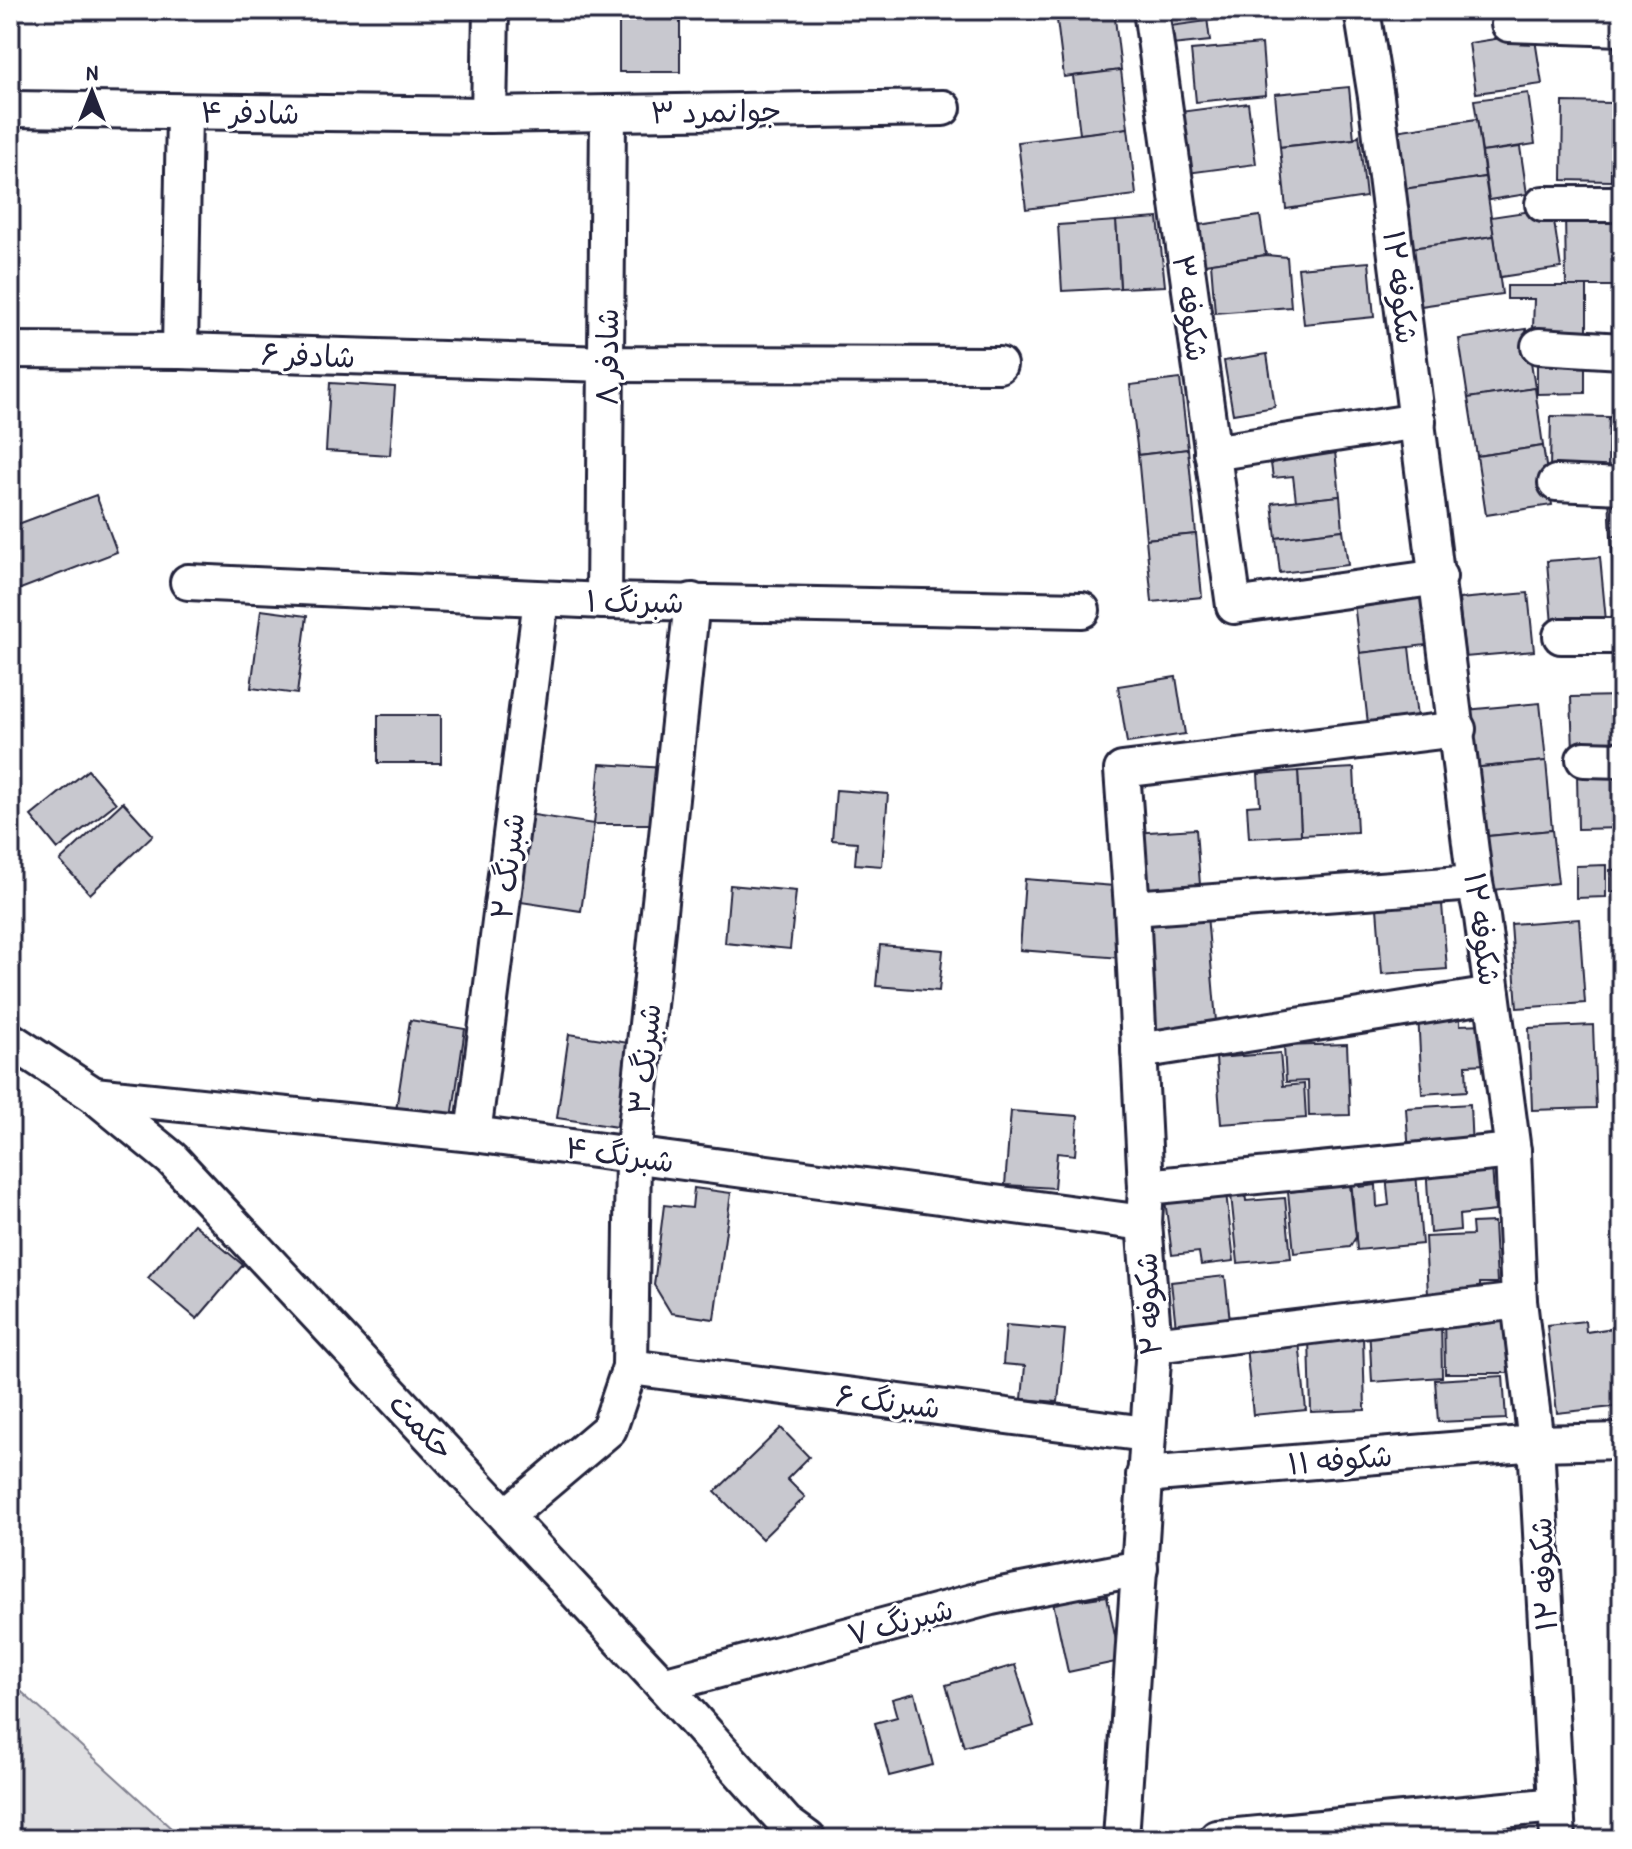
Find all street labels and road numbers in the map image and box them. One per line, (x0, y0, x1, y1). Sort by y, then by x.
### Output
street label: جوانمرد ۳ (650, 90, 782, 132)
street label: شادفر ۴ (200, 91, 300, 133)
street label: شکوفه ۱۲ (1374, 228, 1428, 346)
street label: شکوفه ۳ (1164, 252, 1218, 364)
street label: شادفر ۸ (587, 308, 627, 406)
street label: شادفر ۶ (260, 333, 356, 377)
street label: شبرنگ ۱ (586, 580, 684, 622)
street label: شبرنگ ۲ (481, 810, 533, 922)
street label: شکوفه ۱۲ (1455, 870, 1511, 988)
street label: شبرنگ ۳ (618, 1002, 670, 1116)
street label: شبرنگ ۴ (563, 1127, 677, 1181)
street label: شکوفه ۲ (1125, 1251, 1171, 1357)
street label: شبرنگ ۶ (833, 1375, 943, 1427)
street label: حکمت (381, 1384, 463, 1468)
street label: شکوفه ۱۱ (1286, 1435, 1394, 1483)
street label: شکوفه ۱۲ (1520, 1516, 1566, 1632)
street label: شبرنگ ۷ (843, 1588, 957, 1654)

